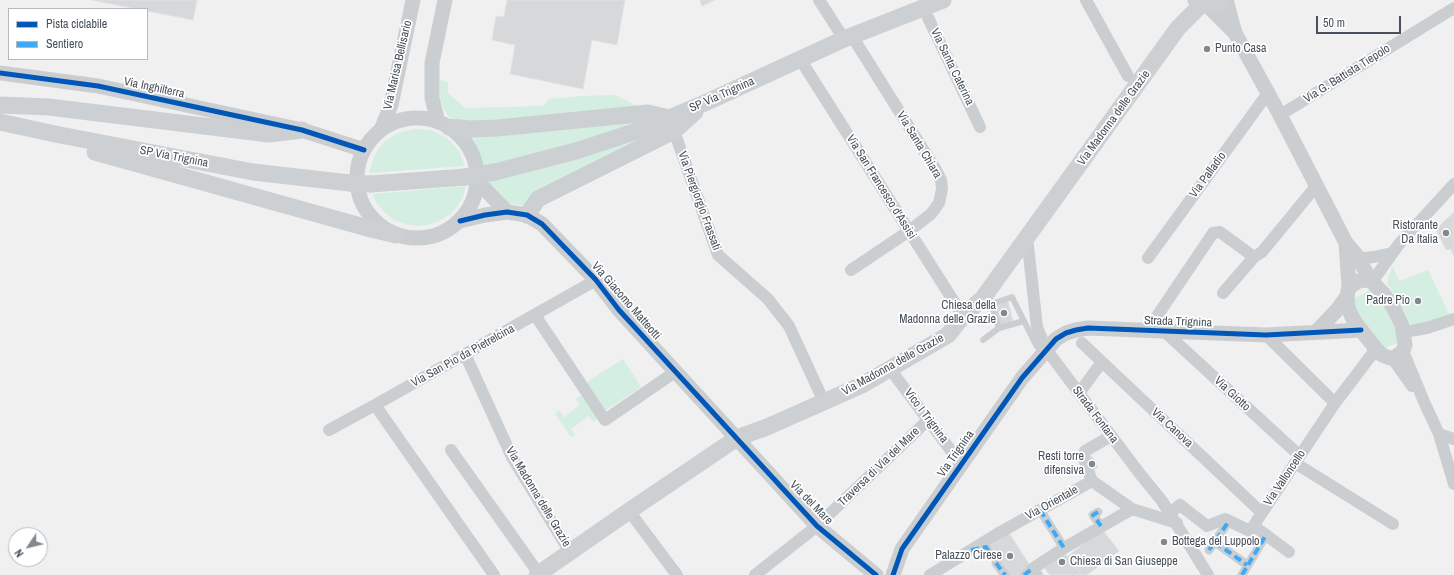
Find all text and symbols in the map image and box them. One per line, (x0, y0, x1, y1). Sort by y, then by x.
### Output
legend (8, 8, 148, 60)
scale bar (1318, 8, 1403, 34)
text: 50 m (1323, 15, 1345, 31)
text: Pista ciclabile (46, 16, 107, 32)
street label: Via Marisa Bellisario (381, 19, 415, 111)
street label: Via Santa Caterina (927, 26, 977, 108)
text: Sentiero (46, 36, 83, 52)
place label: Punto Casa (1215, 42, 1266, 56)
street label: Via G. Battista Tiepolo (1301, 42, 1393, 106)
marker: Punto Casa (1202, 44, 1212, 54)
street label: Via Madonna delle Grazie (1075, 68, 1153, 168)
street label: SP Via Trignina (687, 74, 757, 116)
street label: Via Inghilterra (122, 75, 186, 101)
street label: Via Santa Chiara (893, 109, 945, 181)
street label: Via San Francesco d'Assisi (843, 132, 919, 242)
street label: SP Via Trignina (139, 143, 209, 171)
street label: Via Palladio (1187, 149, 1229, 201)
street label: Via Piergiorgio Frassati (674, 150, 724, 252)
place label: Ristorante Da Italia (1393, 219, 1438, 247)
marker: Ristorante Da Italia (1441, 228, 1451, 238)
street label: Via Giacomo Matteotti (588, 259, 664, 343)
place label: Padre Pio (1366, 294, 1410, 308)
marker: Padre Pio (1413, 296, 1423, 306)
place label: Chiesa della Madonna delle Grazie (899, 299, 996, 327)
marker: Chiesa della Madonna delle Grazie (999, 308, 1009, 318)
street label: Strada Trignina (1144, 314, 1212, 330)
street label: Via San Pio da Pietrelcina (409, 322, 517, 390)
street label: Via Madonna delle Grazie (840, 331, 946, 399)
street label: Via Giotto (1211, 374, 1253, 414)
street label: Strada Fontana (1069, 384, 1121, 446)
street label: Vico I Trignina (901, 386, 951, 446)
street label: Via Canova (1148, 405, 1196, 451)
street label: Traversa di Via del Mare (835, 424, 923, 510)
street label: Via Trignina (935, 428, 977, 480)
street label: Via Madonna delle Grazie (502, 444, 574, 550)
street label: Via Valloncello (1261, 447, 1309, 509)
place label: Resti torre difensiva (1038, 450, 1084, 478)
marker: Resti torre difensiva (1087, 459, 1097, 469)
street label: Via del Mare (787, 478, 835, 528)
street label: Via Orientale (1023, 483, 1081, 523)
north arrow (8, 527, 48, 567)
place label: Bottega del Luppolo (1172, 535, 1260, 549)
marker: Bottega del Luppolo (1159, 537, 1169, 547)
text: N (11, 547, 27, 560)
place label: Palazzo Cirese (935, 549, 1002, 563)
marker: Palazzo Cirese (1005, 551, 1015, 561)
place label: Chiesa di San Giuseppe (1070, 555, 1178, 569)
marker: Chiesa di San Giuseppe (1057, 557, 1067, 567)

